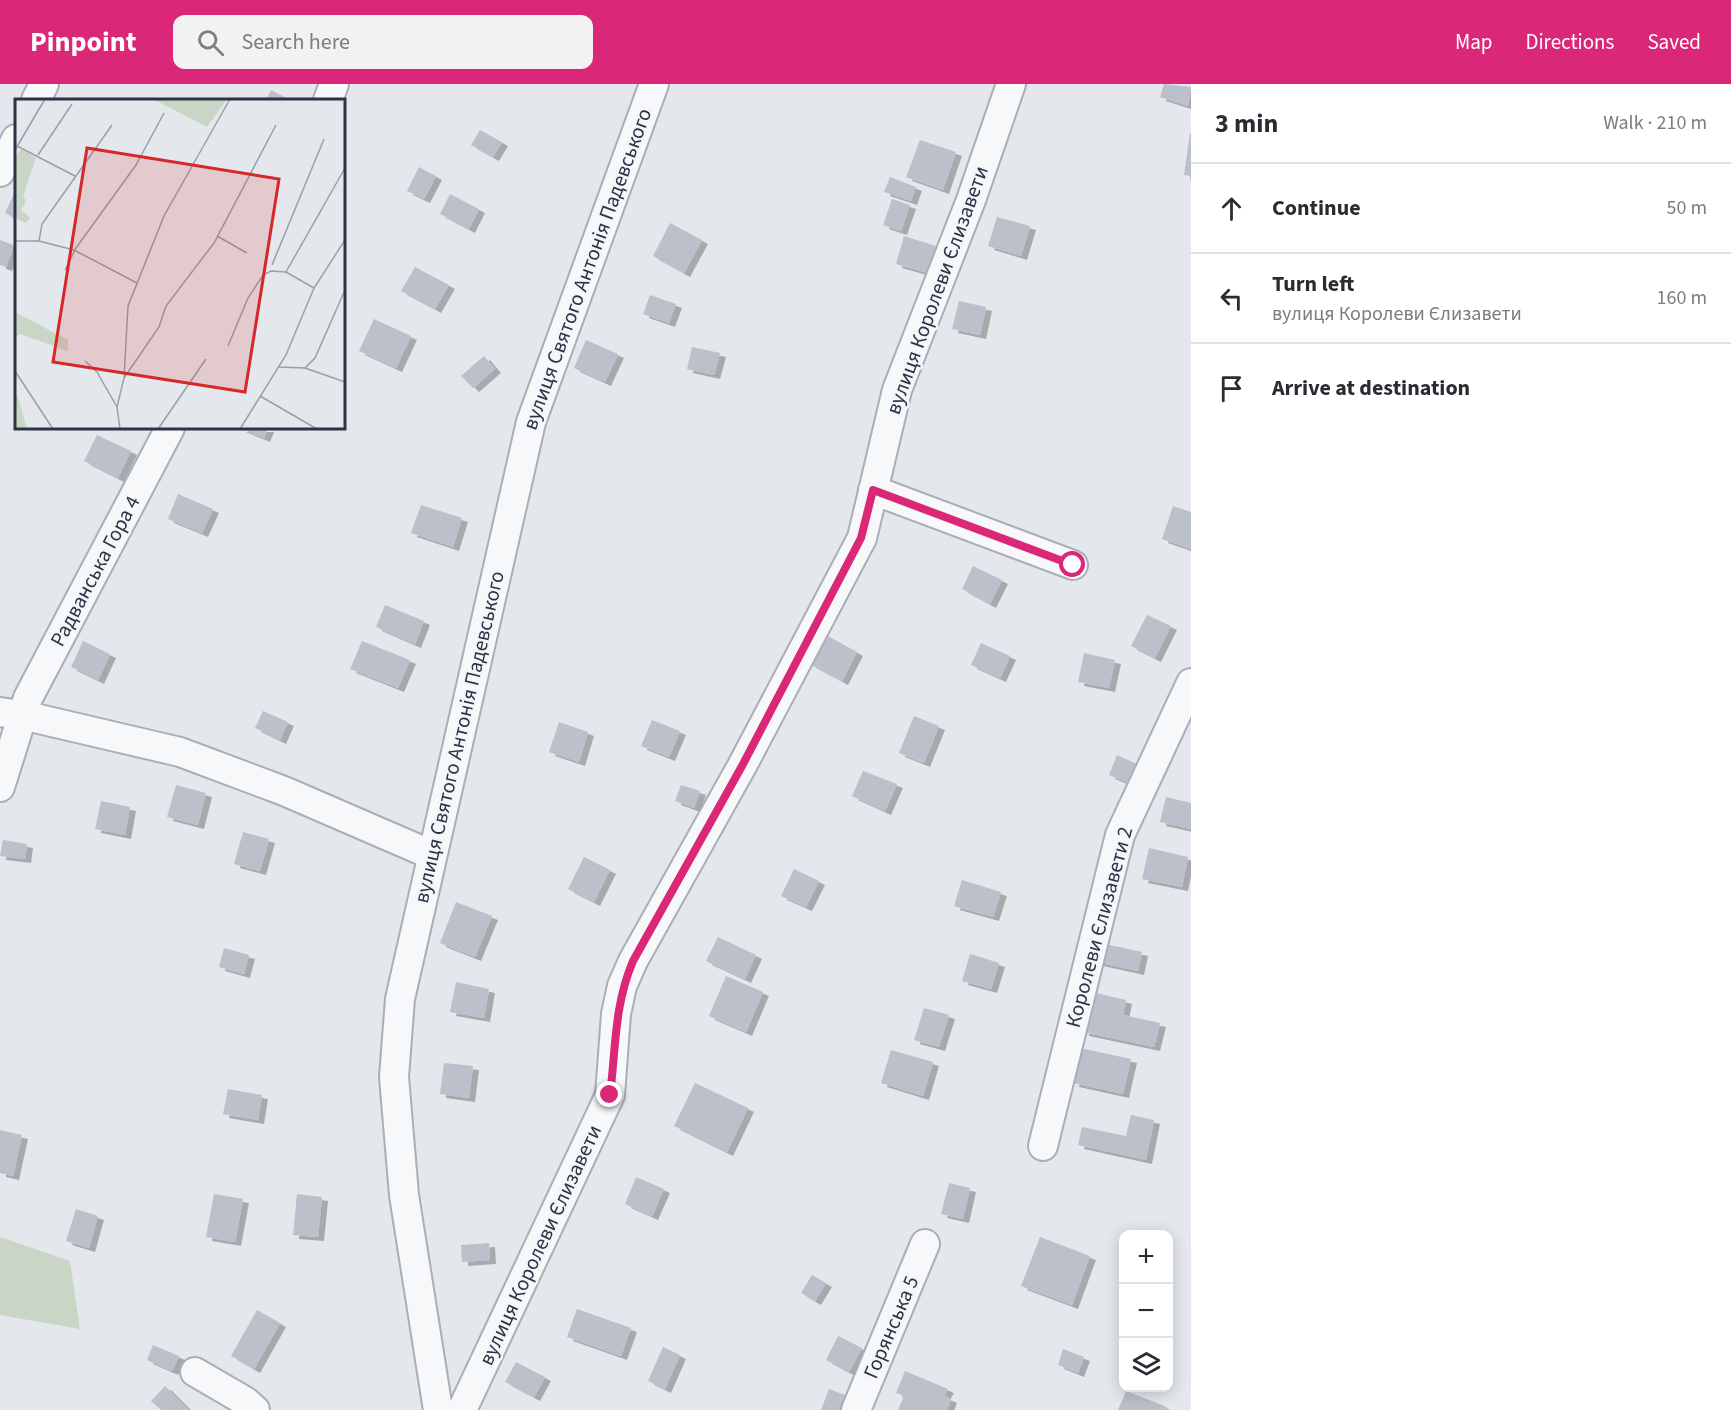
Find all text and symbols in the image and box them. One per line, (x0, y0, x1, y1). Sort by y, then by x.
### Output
search box (173, 15, 593, 69)
text: Pinpoint (30, 22, 137, 62)
icon: search (194, 26, 227, 59)
text: Search here (242, 26, 350, 58)
text: Map (1455, 27, 1493, 57)
text: Directions (1526, 27, 1614, 57)
text: Saved (1647, 27, 1701, 57)
inset map (15, 99, 345, 429)
street label: вулиця Святого Антонія Падевського (515, 104, 659, 434)
text: 3 min (1215, 105, 1278, 142)
text: Walk · 210 m (1603, 109, 1707, 137)
street label: вулиця Королеви Єлизавети (878, 162, 996, 418)
icon: ahead (1215, 192, 1248, 225)
text: Continue (1272, 192, 1361, 224)
text: 50 m (1667, 194, 1707, 222)
text: Turn left (1272, 268, 1354, 300)
icon: left (1215, 282, 1248, 315)
text: 160 m (1657, 284, 1707, 312)
text: вулиця Королеви Єлизавети (1272, 300, 1522, 328)
icon: arrive (1215, 372, 1248, 405)
text: Arrive at destination (1272, 372, 1470, 404)
street label: Радванська Гора 4 (43, 490, 147, 652)
route start (1059, 551, 1085, 577)
street label: вулиця Святого Антонія Падевського (406, 568, 512, 906)
street label: Королеви Єлизавети 2 (1058, 823, 1140, 1031)
route end (596, 1081, 622, 1107)
street label: вулиця Королеви Єлизавети (471, 1120, 609, 1370)
map controls (1119, 1230, 1173, 1392)
button: + (1119, 1230, 1173, 1284)
street label: Горянська 5 (856, 1271, 926, 1383)
button: − (1119, 1284, 1173, 1338)
button: layers (1119, 1338, 1173, 1392)

